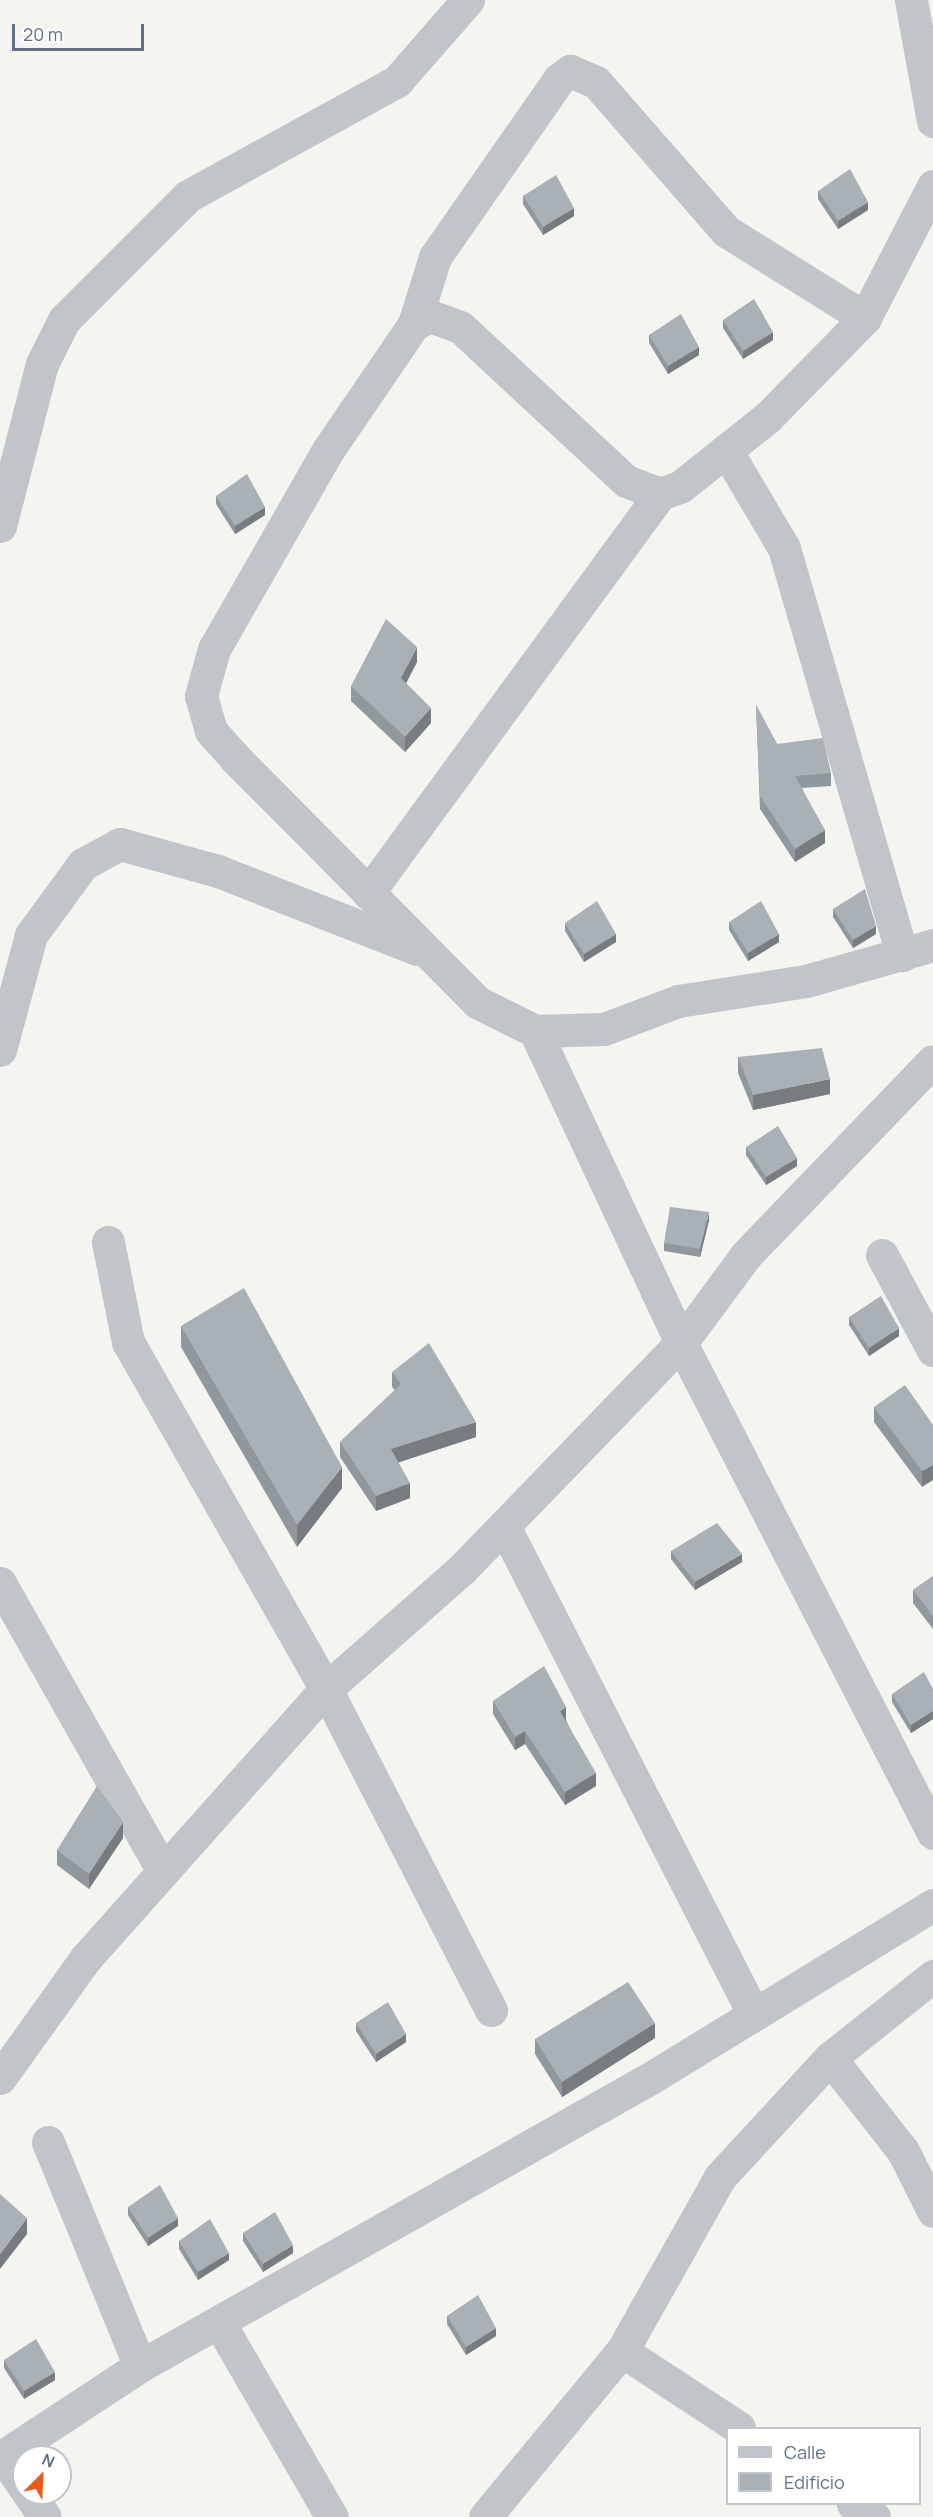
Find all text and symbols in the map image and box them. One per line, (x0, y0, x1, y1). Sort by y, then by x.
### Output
scale bar (15, 12, 147, 50)
text: 20 m (23, 22, 63, 46)
legend (726, 2427, 921, 2505)
text: Calle (784, 2440, 826, 2464)
north arrow (12, 2445, 72, 2505)
text: N (39, 2448, 58, 2473)
text: Edificio (784, 2470, 845, 2494)

